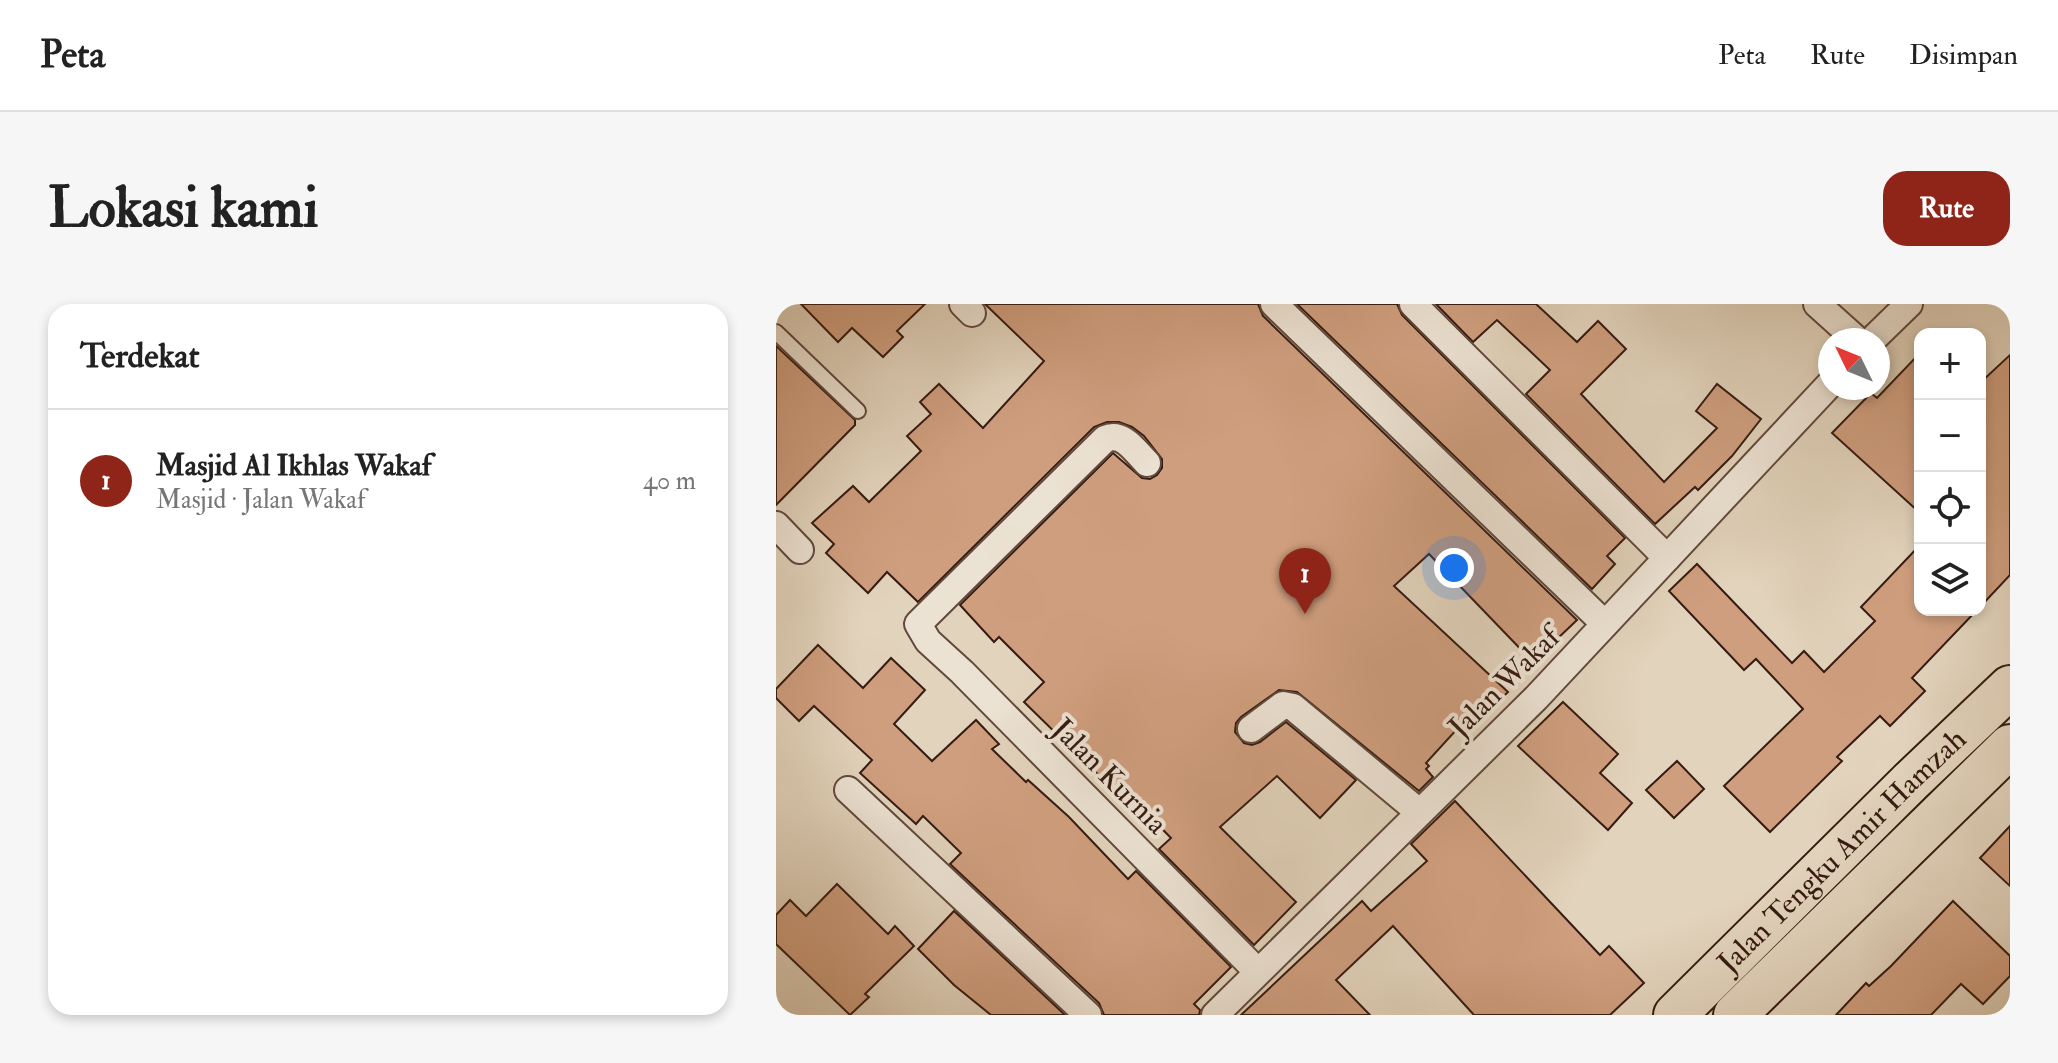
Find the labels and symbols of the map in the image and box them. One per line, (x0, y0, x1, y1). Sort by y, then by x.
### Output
north arrow (1818, 328, 1890, 400)
pin: 1 (1279, 548, 1331, 614)
your location (1434, 548, 1474, 588)
street label: Jalan Wakaf (1440, 616, 1571, 746)
street label: Jalan Kurnia (1043, 710, 1176, 842)
street label: Jalan Tengku Amir Hamzah (1709, 721, 1974, 982)

